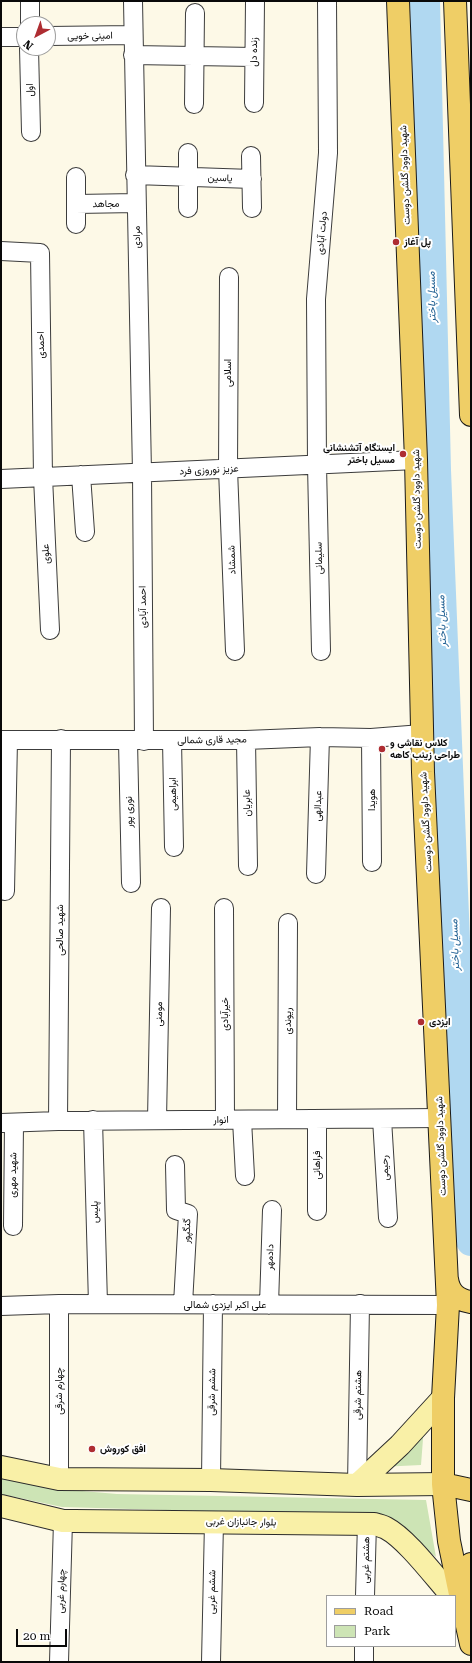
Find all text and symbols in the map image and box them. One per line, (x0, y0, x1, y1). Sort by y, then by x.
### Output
north arrow (16, 16, 56, 56)
street label: امینی خویی (67, 30, 113, 42)
text: N (21, 37, 36, 52)
street label: زنده دل (248, 37, 260, 67)
street label: اول (24, 83, 36, 97)
street label: شهید داوود گلشن دوست (397, 125, 413, 225)
street label: یاسین (207, 172, 233, 184)
street label: مجاهد (92, 198, 120, 210)
street label: دولت آبادی (314, 211, 330, 255)
street label: مرادی (131, 226, 143, 248)
place label: پل آغاز (404, 236, 431, 248)
marker: پل آغاز (391, 237, 401, 247)
water label: مسیل باختر (425, 271, 439, 323)
street label: احمدی (35, 331, 47, 359)
street label: اسلامی (222, 359, 234, 387)
place label: ایستگاه آتشنشانی مسیل باختر (323, 442, 395, 466)
marker: ایستگاه آتشنشانی مسیل باختر (398, 449, 408, 459)
street label: شهید داوود گلشن دوست (410, 449, 424, 549)
street label: عزیز نوروزی فرد (179, 462, 239, 478)
street label: سلیمانی (313, 542, 325, 574)
street label: علوی (39, 544, 53, 564)
street label: شمشاد (225, 545, 239, 575)
street label: احمد آبادی (137, 586, 149, 628)
water label: مسیل باختر (435, 595, 449, 647)
street label: مجید قاری شمالی (177, 733, 247, 747)
place label: کلاس نقاشی و طراحی زینب کاهه (390, 737, 460, 760)
marker: کلاس نقاشی و طراحی زینب کاهه (377, 744, 387, 754)
street label: شهید داوود گلشن دوست (417, 772, 435, 872)
street label: ابراهیمی (167, 777, 179, 811)
street label: عابریان (241, 789, 253, 817)
street label: هویدا (366, 789, 378, 811)
street label: عبدالهی (311, 790, 325, 822)
street label: نوری پور (123, 796, 135, 828)
street label: شهید صالحی (54, 904, 66, 956)
water label: مسیل باختر (448, 919, 462, 971)
street label: خیرآبادی (219, 997, 231, 1031)
street label: مومنی (153, 1001, 165, 1027)
street label: ریوندی (282, 1008, 294, 1034)
place label: ایزدی (429, 1016, 451, 1028)
marker: ایزدی (416, 1017, 426, 1027)
street label: شهید داوود گلشن دوست (433, 1096, 449, 1196)
street label: انوار (213, 1114, 229, 1126)
street label: فراهانی (311, 1151, 323, 1179)
street label: شهید مهری (7, 1152, 19, 1198)
street label: رحیمی (378, 1155, 392, 1181)
street label: پلیس (89, 1201, 101, 1223)
street label: گنگپور (181, 1218, 193, 1244)
street label: دادمهر (264, 1244, 276, 1270)
street label: علی اکبر ایزدی شمالی (184, 1299, 266, 1311)
street label: چهارم شرقی (53, 1367, 65, 1415)
street label: ششم شرقی (206, 1368, 218, 1416)
street label: هشتم شرقی (352, 1370, 364, 1420)
place label: افق کوروش (100, 1443, 146, 1455)
marker: افق کوروش (87, 1444, 97, 1454)
street label: بلوار جانبازان غربی (206, 1515, 276, 1529)
street label: هشتم غربی (360, 1536, 372, 1584)
street label: چهارم غربی (54, 1568, 68, 1614)
street label: ششم غربی (206, 1570, 218, 1614)
legend (326, 1595, 456, 1647)
text: Road (364, 1604, 393, 1618)
scale bar (18, 1621, 69, 1647)
text: Park (364, 1624, 390, 1638)
text: 20 m (23, 1629, 50, 1643)

